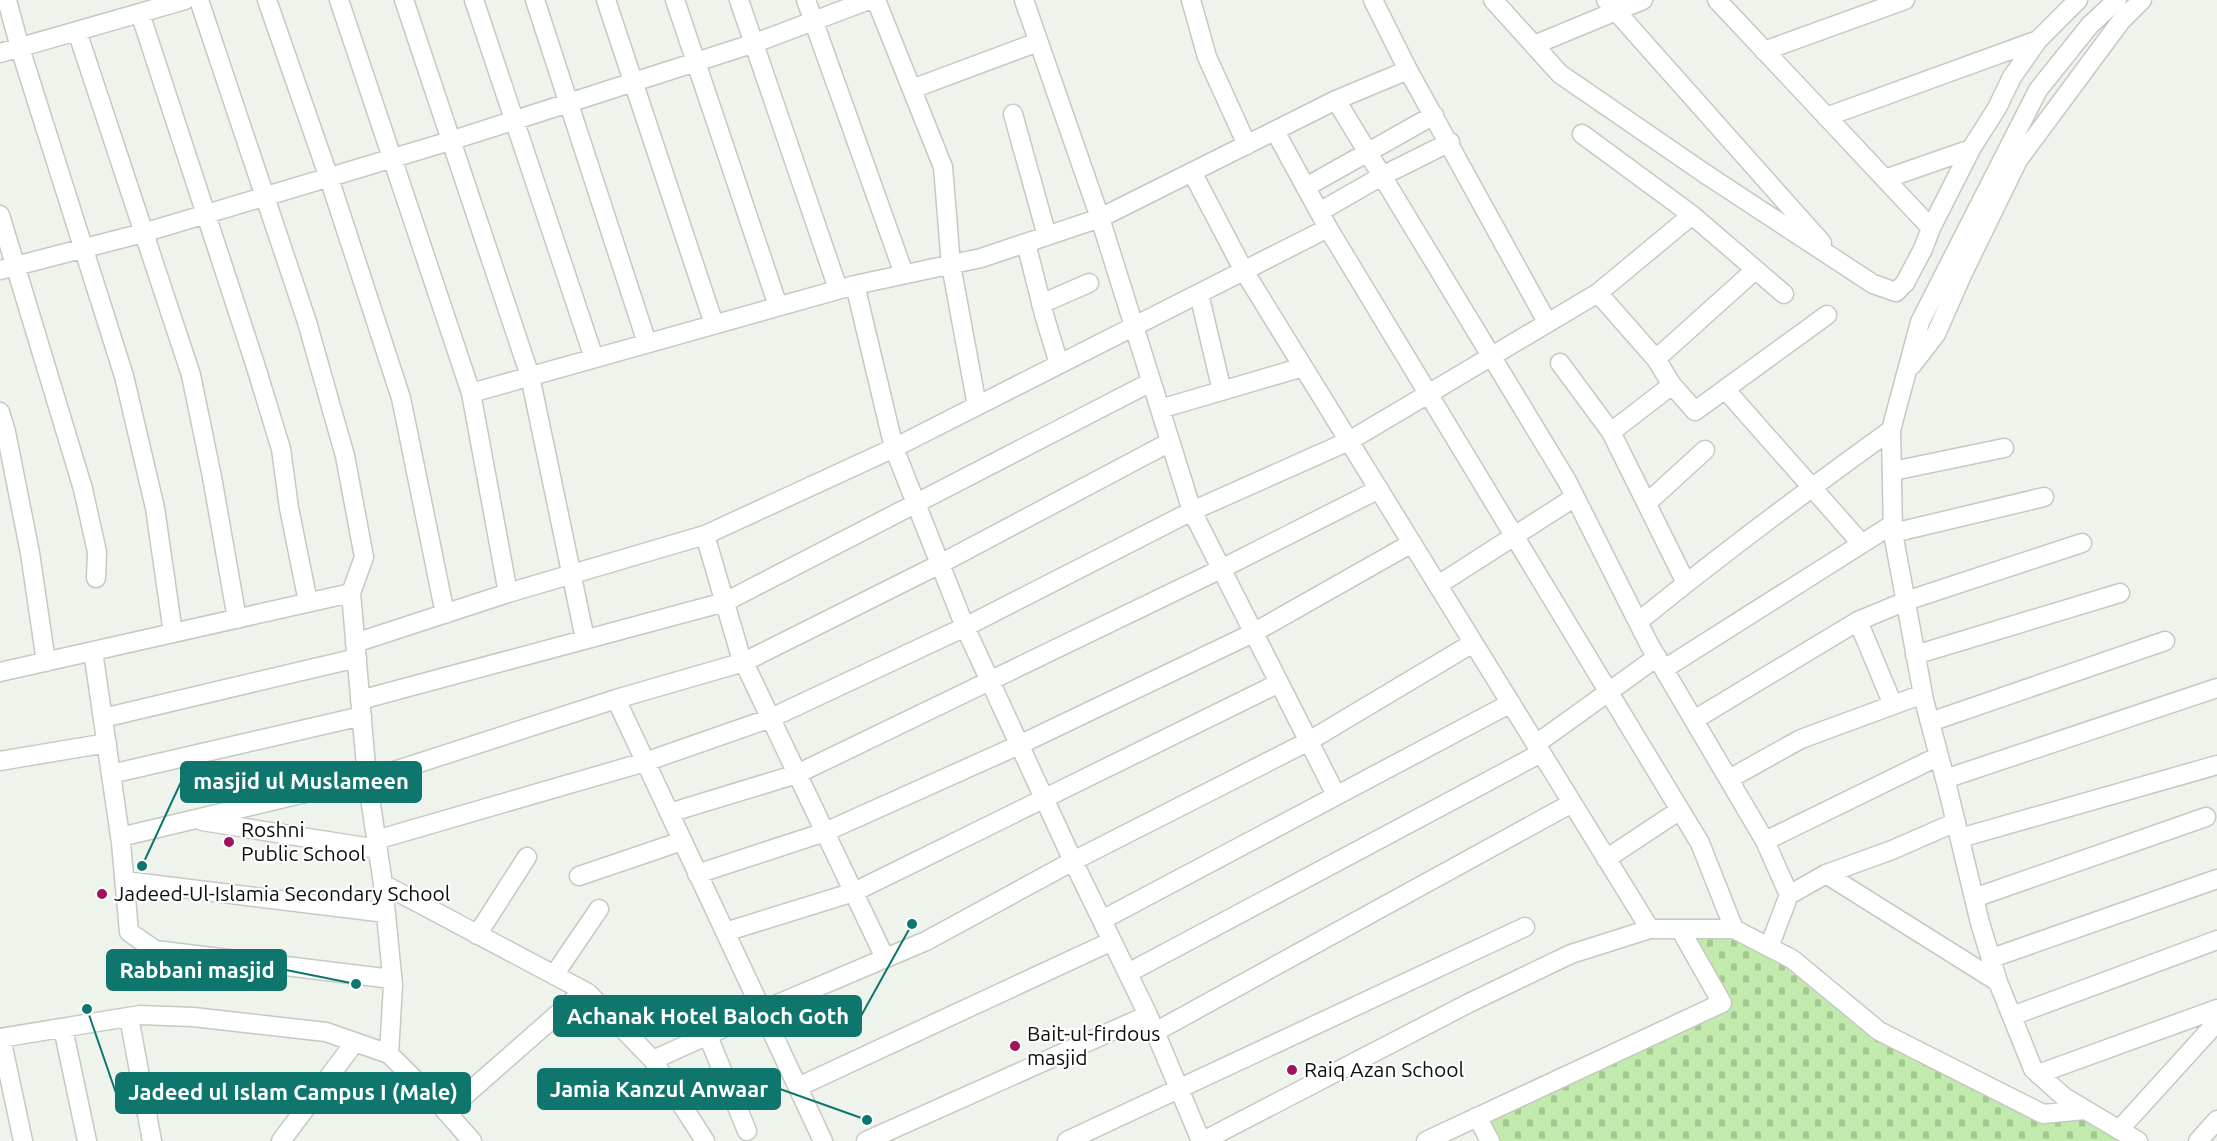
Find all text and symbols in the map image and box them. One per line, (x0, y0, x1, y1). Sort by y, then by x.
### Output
callout: masjid ul Muslameen (181, 762, 421, 802)
text: masjid ul Muslameen (193, 768, 409, 793)
place label: Roshni Public School (241, 817, 366, 865)
marker: Roshni Public School (222, 835, 236, 849)
place label: Jadeed-Ul-Islamia Secondary School (114, 881, 450, 905)
marker: Jadeed-Ul-Islamia Secondary School (95, 887, 109, 901)
callout: Rabbani masjid (107, 950, 286, 990)
text: Rabbani masjid (119, 957, 275, 982)
callout: Achanak Hotel Baloch Goth (554, 996, 861, 1036)
text: Achanak Hotel Baloch Goth (567, 1003, 849, 1028)
place label: Bait-ul-firdous masjid (1027, 1021, 1160, 1069)
marker: Bait-ul-firdous masjid (1008, 1039, 1022, 1053)
place label: Raiq Azan School (1304, 1057, 1464, 1081)
marker: Raiq Azan School (1285, 1063, 1299, 1077)
callout: Jamia Kanzul Anwaar (538, 1069, 780, 1109)
callout: Jadeed ul Islam Campus I (Male) (116, 1073, 470, 1113)
text: Jamia Kanzul Anwaar (550, 1076, 768, 1101)
text: Jadeed ul Islam Campus I (Male) (128, 1079, 458, 1105)

